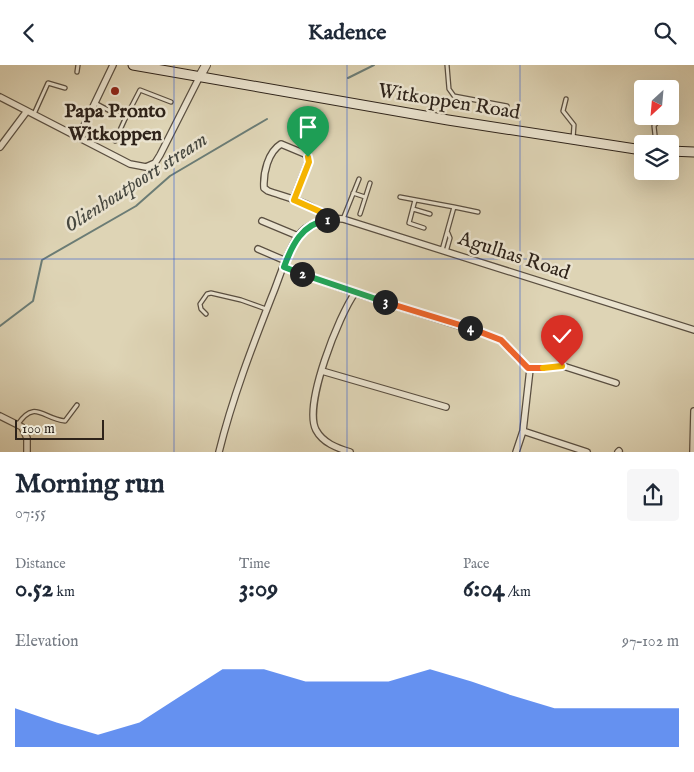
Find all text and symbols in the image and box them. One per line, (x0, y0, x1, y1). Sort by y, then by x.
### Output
icon: back (15, 19, 43, 47)
text: Kadence (308, 19, 386, 47)
icon: search (651, 19, 679, 47)
street label: Witkoppen Road (376, 78, 522, 126)
north arrow (634, 80, 679, 125)
map controls (634, 80, 679, 180)
marker: Papa Pronto Witkoppen (109, 85, 121, 97)
place label: Papa Pronto Witkoppen (64, 99, 166, 147)
pin (287, 106, 329, 157)
icon: arrive (294, 113, 322, 141)
water label: Olienhoutpoort stream (59, 127, 213, 239)
button: layers (634, 135, 679, 180)
pin: 1 (314, 207, 340, 233)
text: 1 (325, 211, 330, 229)
street label: Agulhas Road (454, 226, 573, 286)
pin: 2 (290, 261, 314, 287)
text: 2 (299, 265, 306, 283)
pin: 3 (372, 289, 398, 315)
text: 3 (383, 293, 388, 311)
pin: 4 (458, 315, 482, 341)
pin (541, 315, 583, 366)
text: 4 (467, 319, 474, 337)
icon: check (548, 322, 576, 350)
scale bar (15, 417, 104, 440)
text: 100 m (22, 420, 55, 438)
text: Morning run (15, 467, 165, 502)
button: share (627, 469, 679, 521)
text: 07:55 (15, 504, 46, 524)
text: Distance (15, 555, 66, 573)
text: Time (239, 555, 270, 573)
text: Pace (463, 555, 490, 573)
text: 0.52 (15, 573, 53, 605)
text: 3:09 (239, 573, 278, 605)
text: 6:04 (463, 573, 505, 605)
text: km (53, 583, 75, 601)
text: /km (505, 583, 531, 601)
text: Elevation (15, 632, 78, 652)
text: 97–102 m (622, 632, 679, 652)

